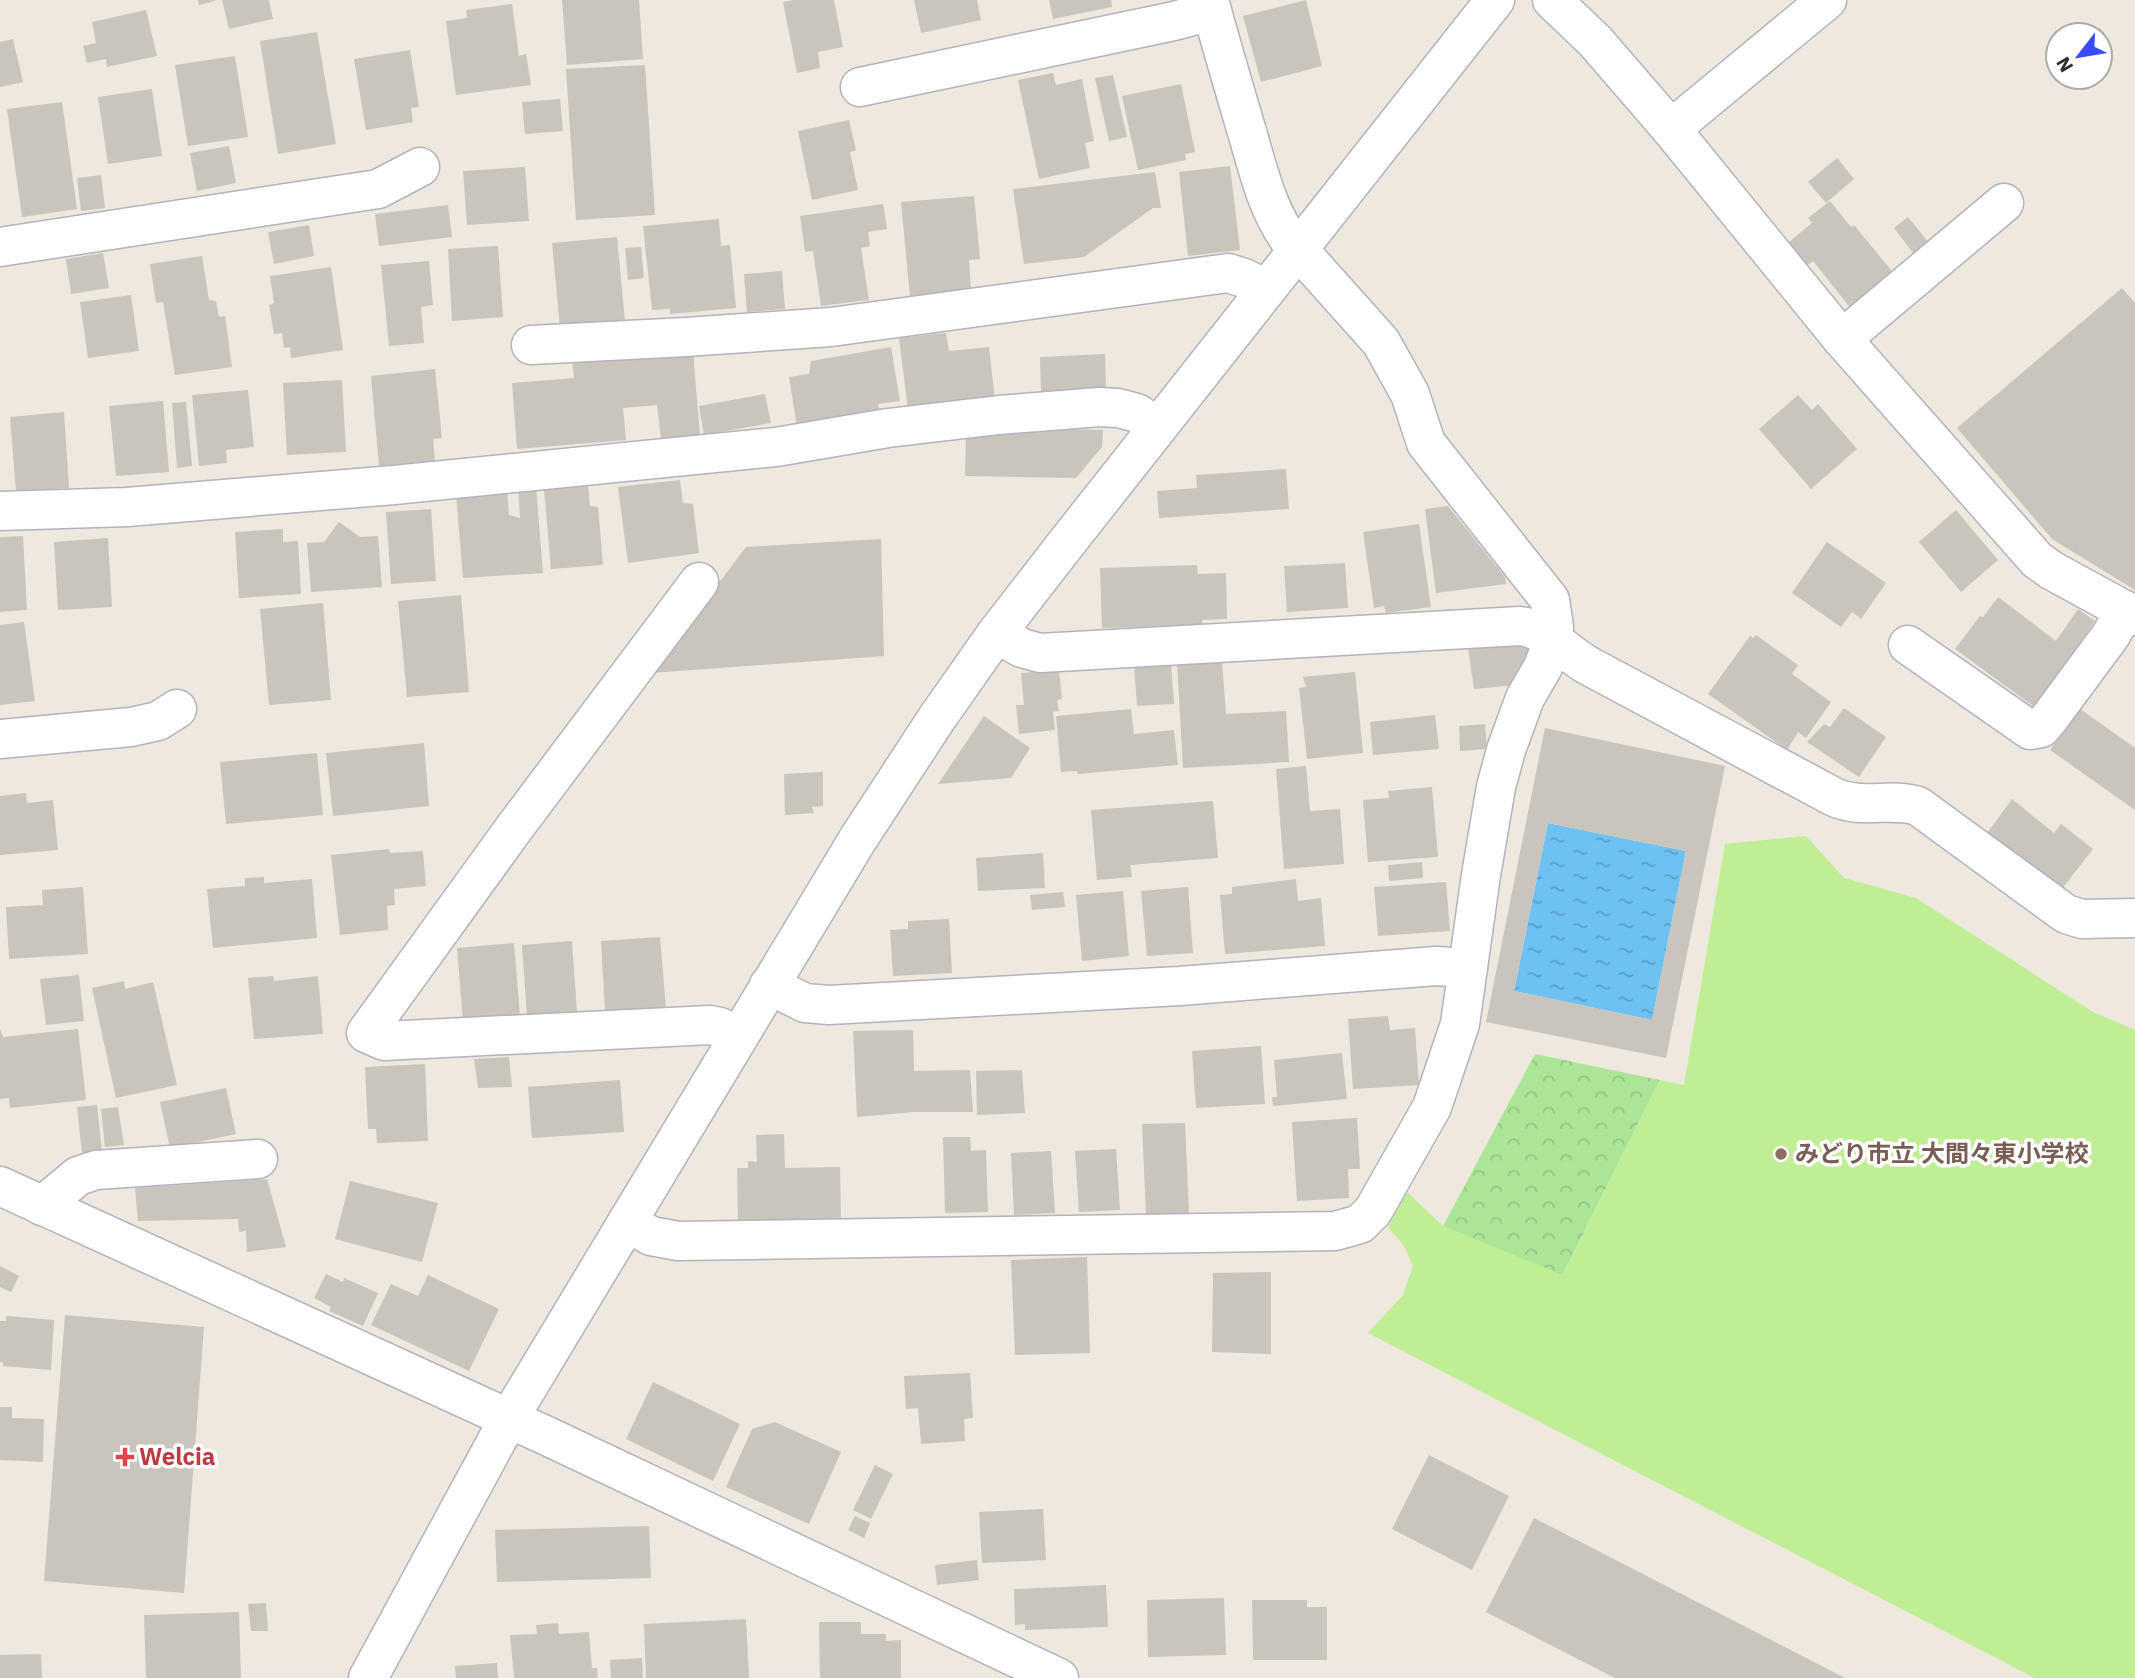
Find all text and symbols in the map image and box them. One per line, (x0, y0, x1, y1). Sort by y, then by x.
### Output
north arrow (2044, 21, 2114, 91)
text: N (2051, 53, 2078, 77)
place label: みどり市立 大間々東小学校 (1795, 1137, 2089, 1169)
marker: みどり市立 大間々東小学校 (1773, 1146, 1789, 1162)
place label: Welcia (139, 1440, 215, 1472)
marker: Welcia (117, 1449, 133, 1465)

